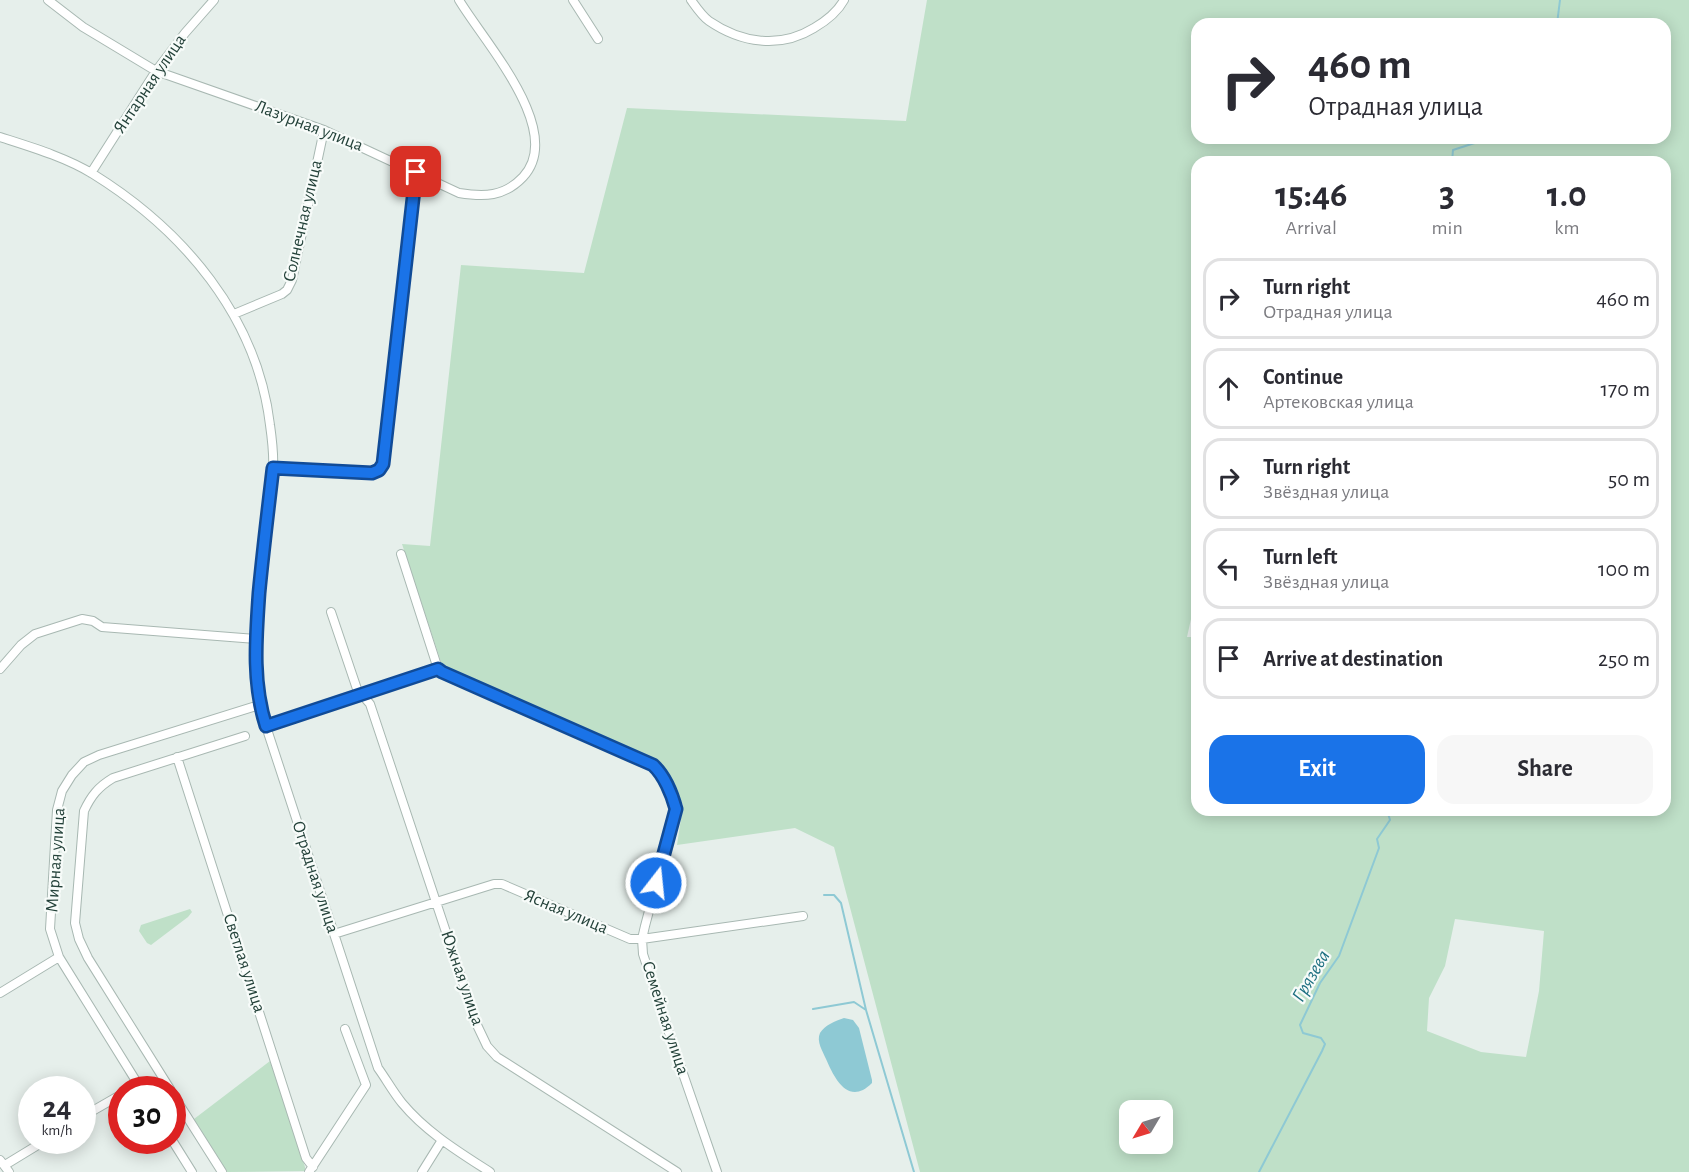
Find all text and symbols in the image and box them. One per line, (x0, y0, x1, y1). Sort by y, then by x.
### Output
street label: Янтарная улица (110, 31, 190, 137)
icon: right (1209, 42, 1287, 120)
text: 460 m (1308, 44, 1412, 86)
text: Отрадная улица (1308, 93, 1483, 120)
street label: Лазурная улица (252, 97, 366, 155)
pin (390, 146, 441, 197)
icon: arrive (399, 155, 432, 188)
street label: Солнечная улица (280, 158, 326, 284)
text: 15:46 (1275, 177, 1347, 213)
text: 3 (1439, 177, 1455, 213)
text: 1.0 (1547, 177, 1587, 213)
text: Arrival (1286, 218, 1337, 238)
text: min (1432, 218, 1463, 238)
text: km (1554, 218, 1579, 238)
text: Turn right (1263, 276, 1350, 298)
icon: right (1212, 282, 1245, 315)
text: 460 m (1596, 288, 1650, 310)
text: Отрадная улица (1263, 302, 1393, 322)
text: Continue (1263, 366, 1343, 388)
icon: ahead (1212, 372, 1245, 405)
text: 170 m (1600, 378, 1650, 400)
text: Артековская улица (1263, 392, 1414, 412)
text: Turn right (1263, 456, 1350, 478)
icon: right (1212, 462, 1245, 495)
text: 50 m (1608, 468, 1650, 490)
text: Звёздная улица (1263, 482, 1389, 502)
text: Turn left (1263, 546, 1337, 568)
icon: left (1212, 552, 1245, 585)
text: 100 m (1598, 558, 1650, 580)
text: Звёздная улица (1263, 572, 1389, 592)
icon: arrive (1212, 642, 1245, 675)
text: Arrive at destination (1263, 648, 1443, 670)
text: 250 m (1598, 648, 1650, 670)
button: Exit (1209, 735, 1425, 804)
button: Share (1437, 735, 1653, 804)
street label: Мирная улица (43, 807, 69, 913)
street label: Отрадная улица (288, 819, 342, 935)
position arrow (624, 851, 688, 915)
street label: Ясная улица (522, 886, 610, 938)
street label: Светлая улица (220, 911, 268, 1015)
street label: Южная улица (437, 928, 487, 1028)
water label: Грязева (1288, 947, 1334, 1005)
street label: Семейная улица (638, 959, 692, 1077)
speed limit sign: 30 (108, 1076, 186, 1154)
text: 24 (42, 1093, 72, 1123)
north arrow (1119, 1100, 1173, 1154)
map controls (1119, 1100, 1173, 1154)
text: km/h (42, 1123, 72, 1138)

